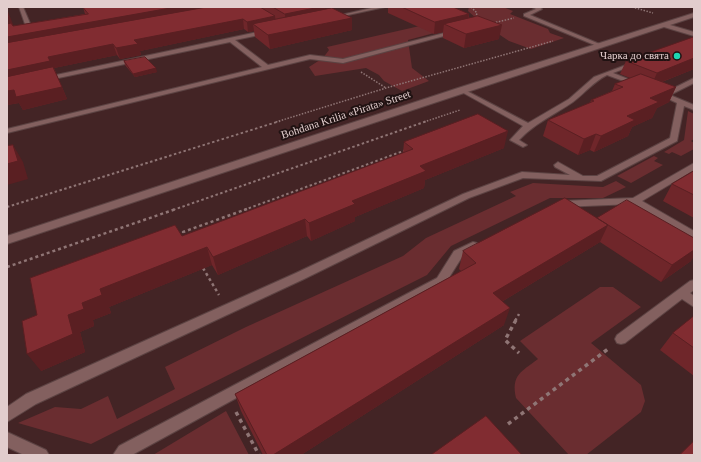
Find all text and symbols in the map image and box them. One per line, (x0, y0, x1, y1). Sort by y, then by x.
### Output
place label: Чарка до свята (600, 49, 669, 63)
marker: Чарка до свята (672, 51, 682, 61)
street label: Bohdana Krilia «Pirata» Street (280, 88, 412, 142)

